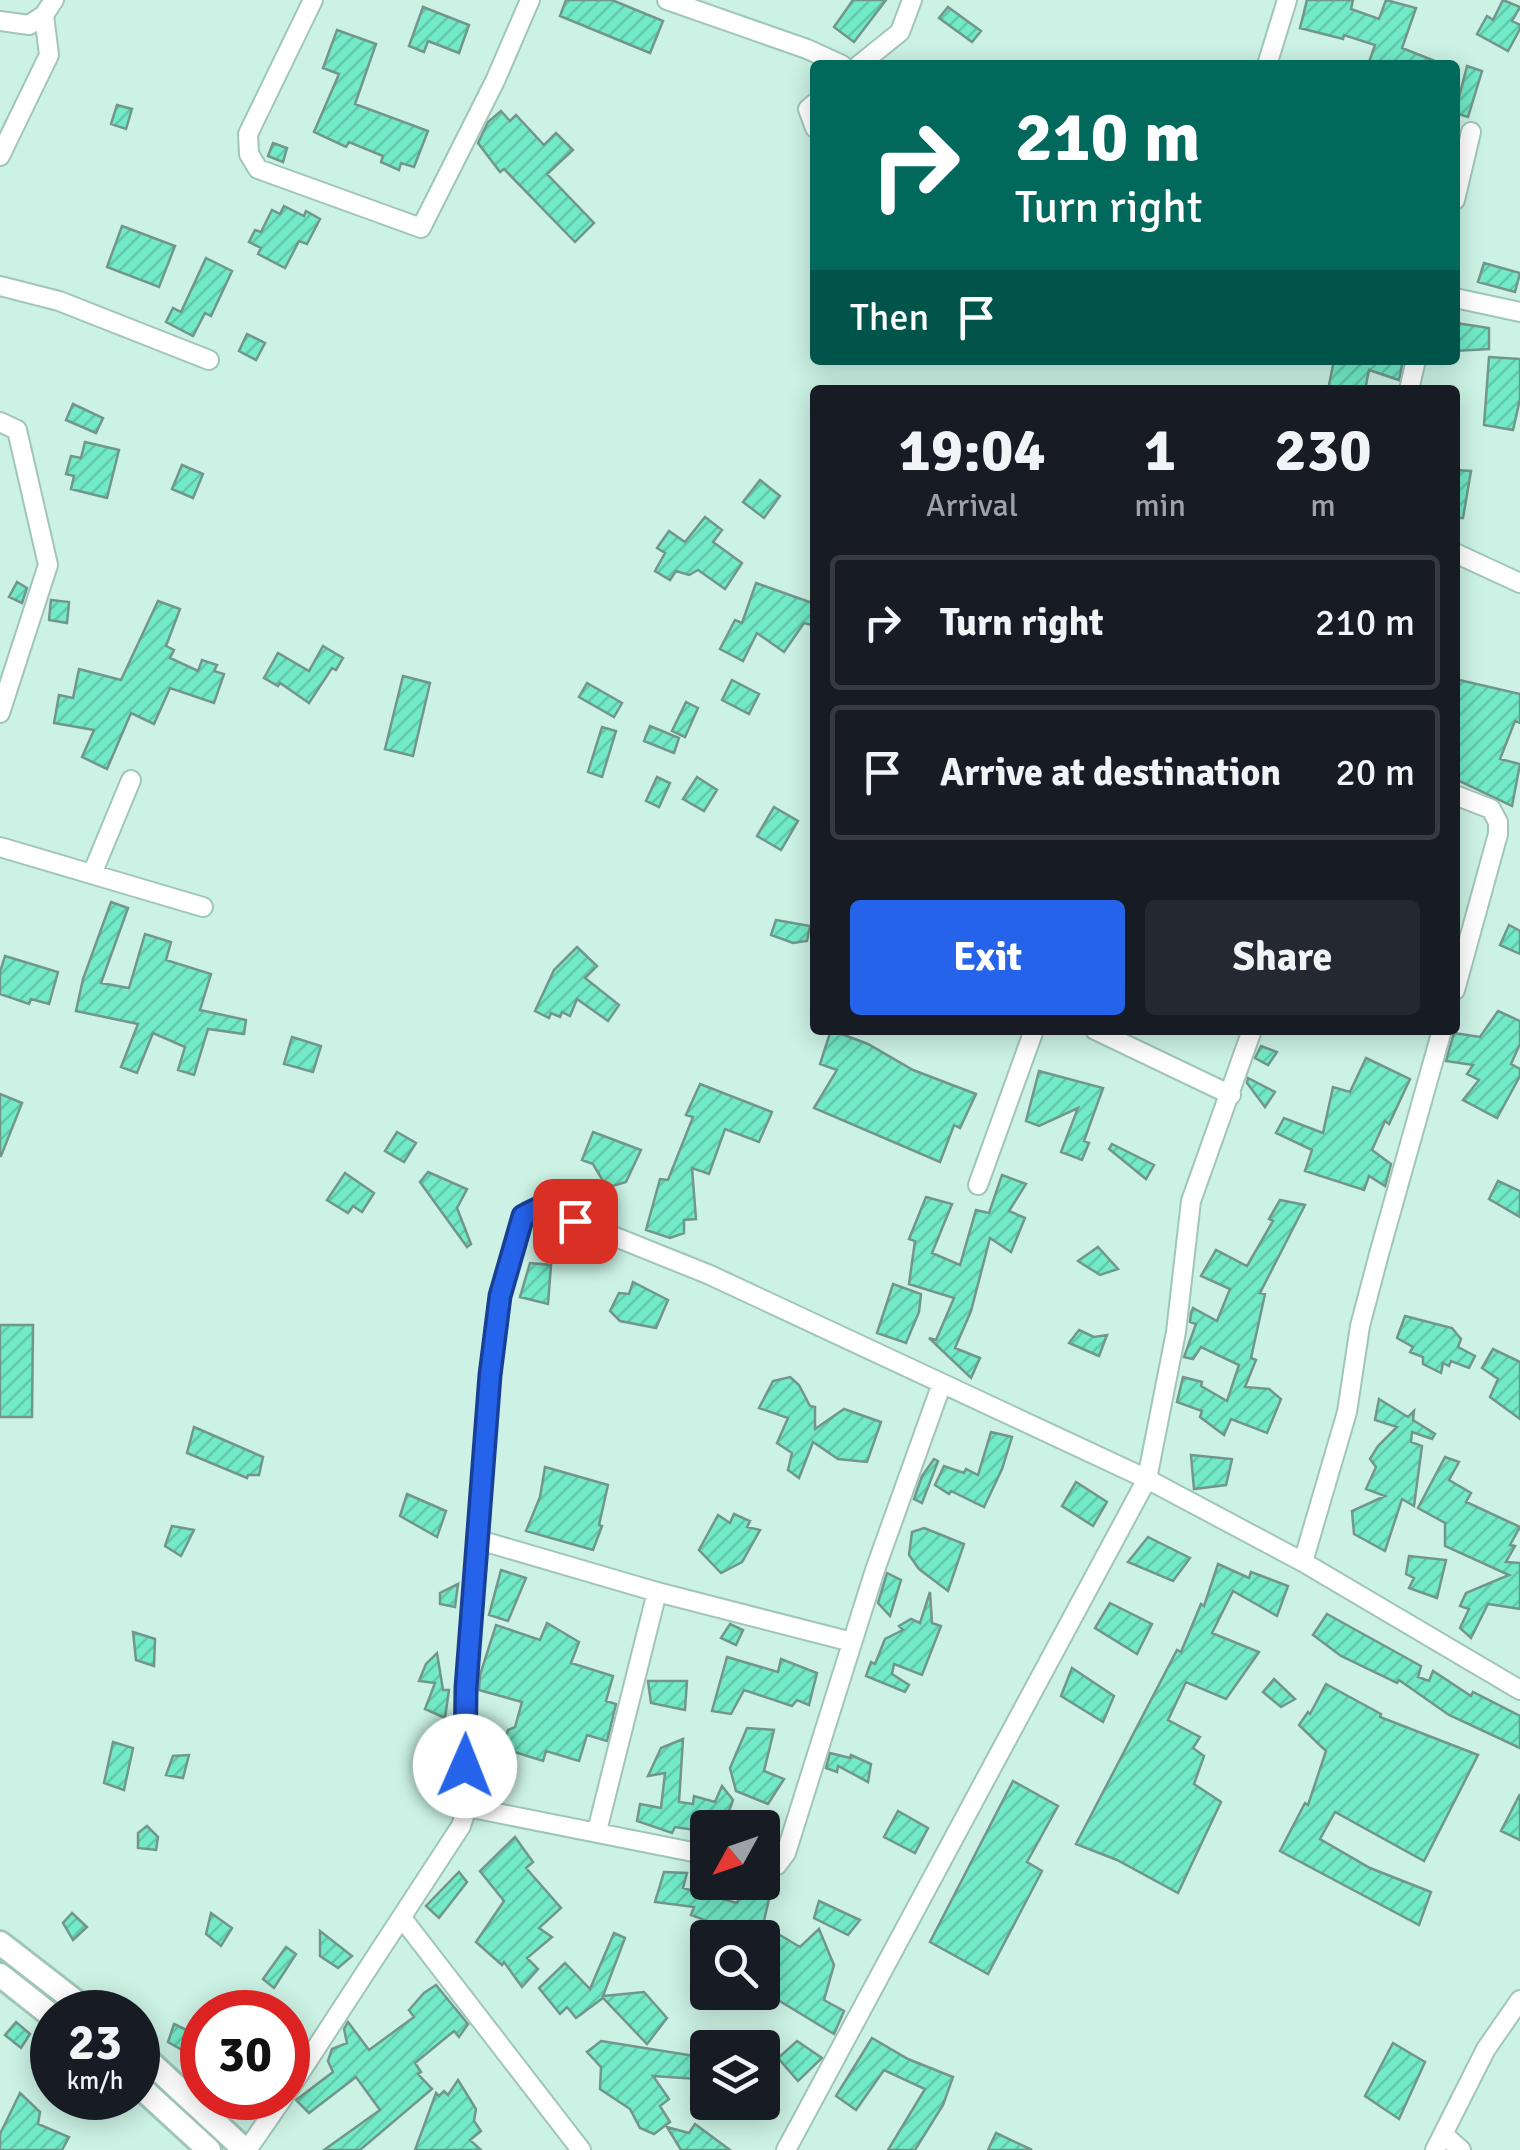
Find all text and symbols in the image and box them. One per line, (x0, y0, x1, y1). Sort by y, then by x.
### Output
text: 210 m (1015, 94, 1200, 180)
icon: right (850, 100, 980, 230)
text: Turn right (1015, 180, 1203, 235)
icon: arrive (949, 290, 1004, 345)
text: Then (850, 294, 929, 341)
text: 19:04 (898, 414, 1046, 488)
text: 1 (1144, 414, 1176, 488)
text: 230 (1274, 414, 1372, 488)
text: Arrival (926, 486, 1018, 525)
text: min (1134, 486, 1186, 525)
text: m (1310, 486, 1336, 525)
icon: right (855, 595, 910, 650)
text: Turn right (940, 599, 1104, 646)
text: 210 m (1315, 599, 1415, 646)
icon: arrive (855, 745, 910, 800)
text: Arrive at destination (940, 749, 1281, 796)
text: 20 m (1335, 749, 1415, 796)
button: Exit (850, 900, 1125, 1015)
button: Share (1145, 900, 1420, 1015)
pin (533, 1179, 618, 1264)
icon: arrive (548, 1194, 603, 1249)
position arrow (413, 1714, 517, 1818)
north arrow (690, 1810, 780, 1900)
map controls (690, 1810, 780, 2120)
button: search (690, 1920, 780, 2010)
speed limit sign: 30 (180, 1990, 310, 2120)
text: 23 (68, 2012, 122, 2074)
button: layers (690, 2030, 780, 2120)
text: km/h (67, 2065, 123, 2096)

